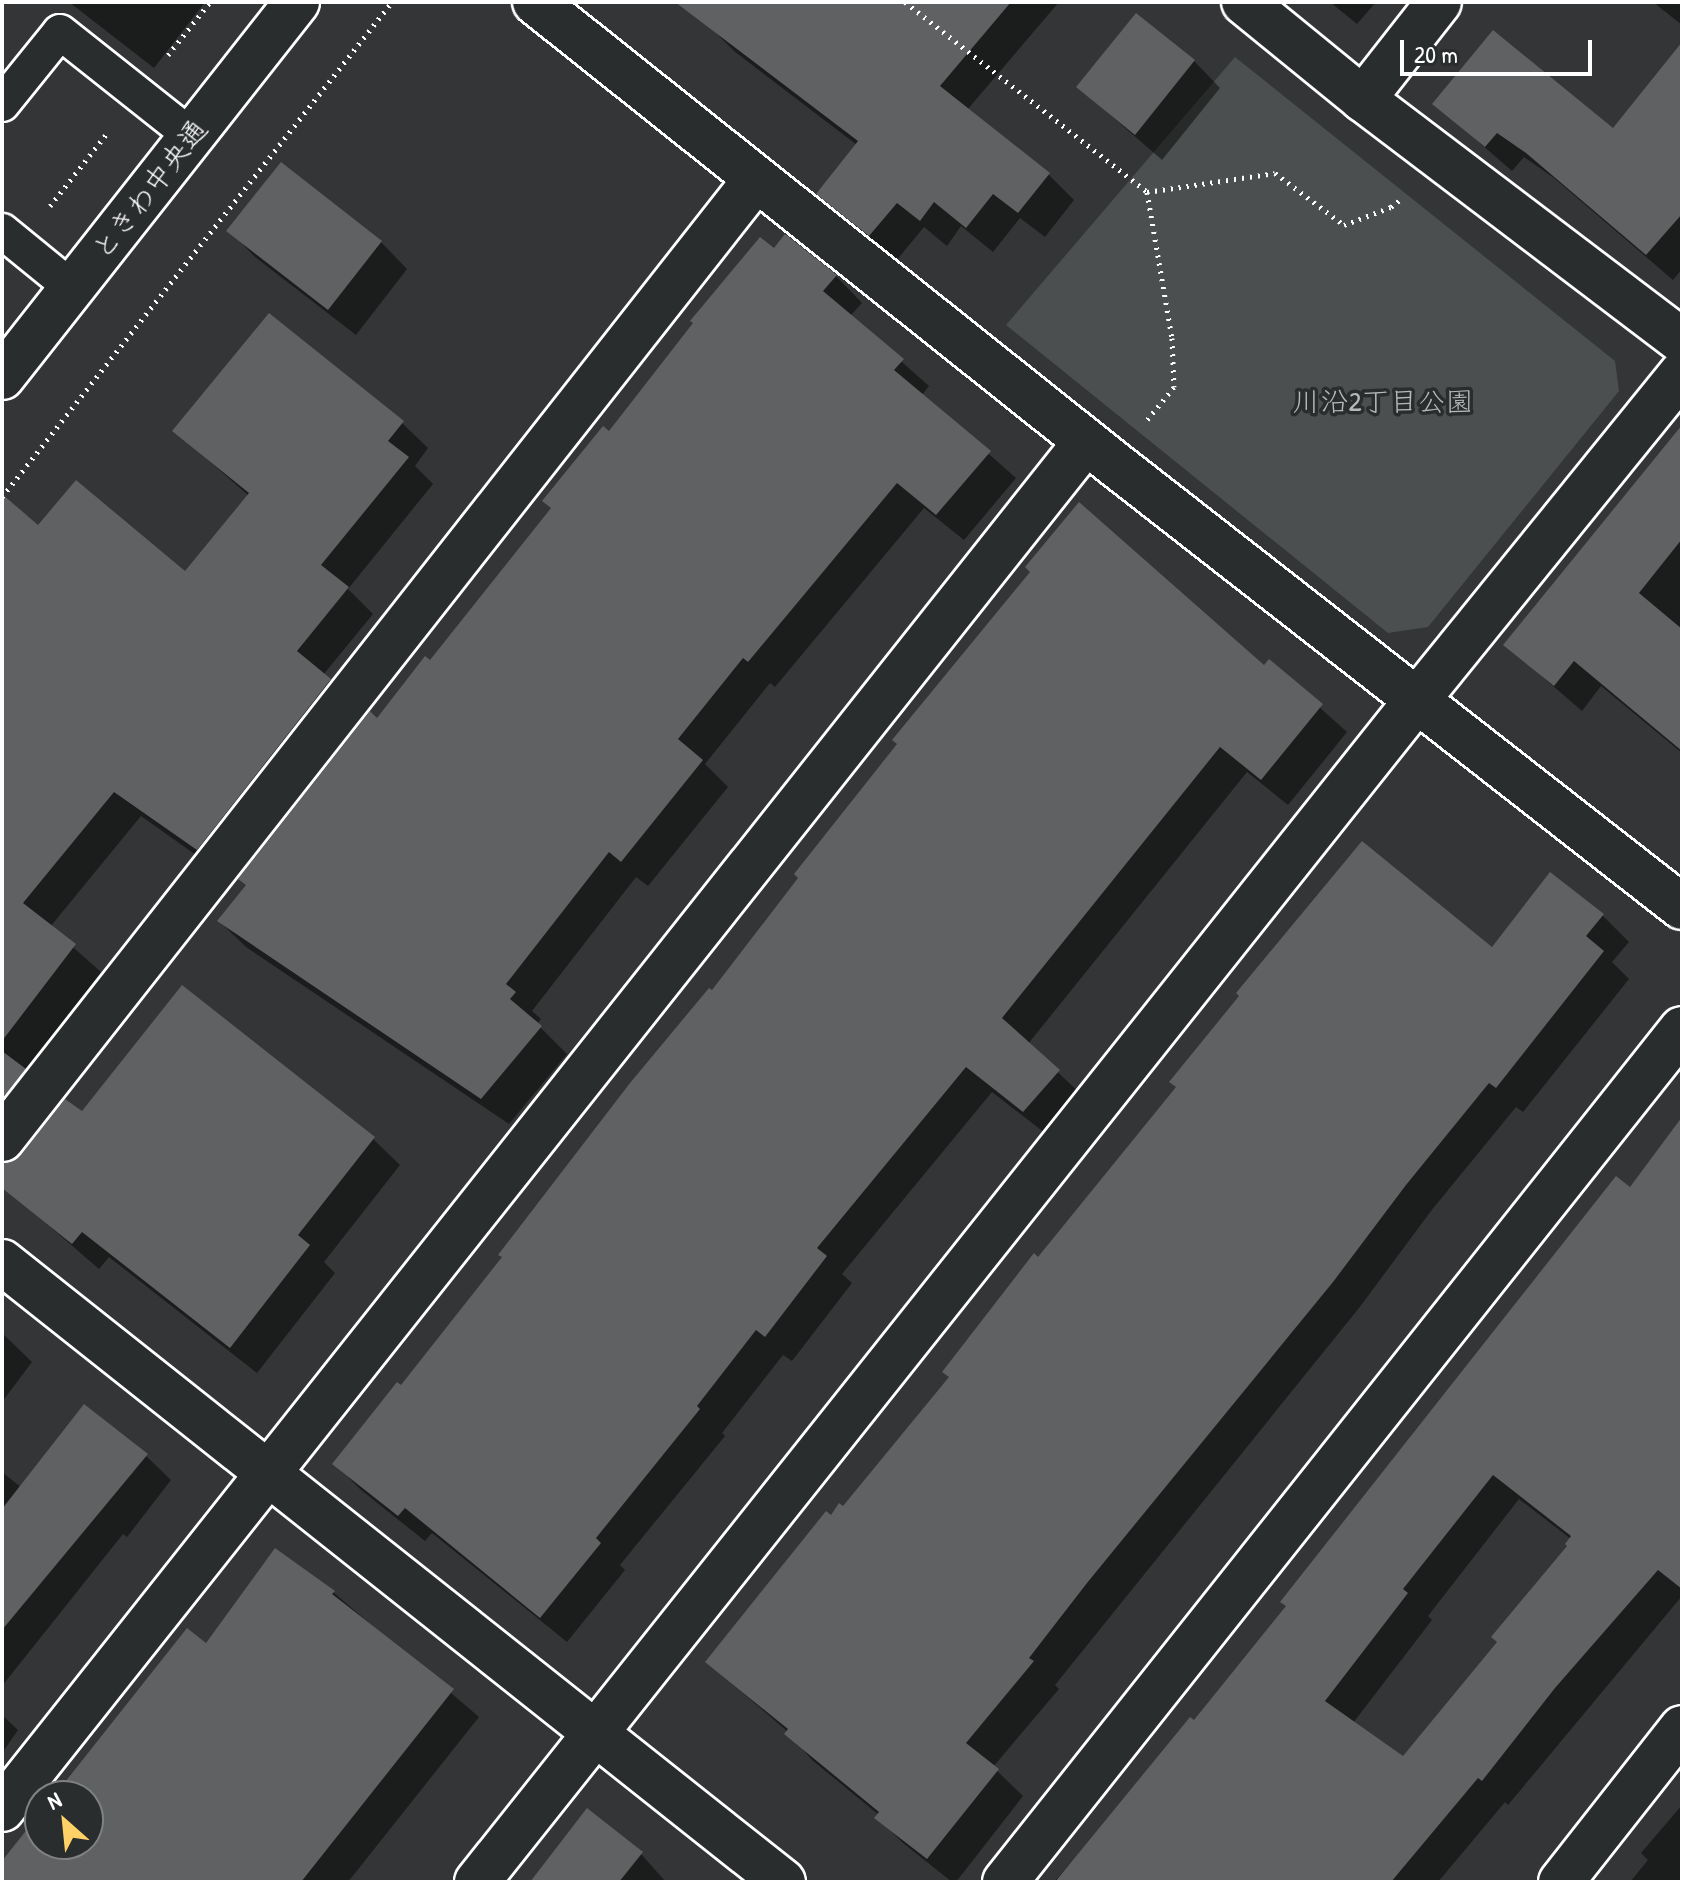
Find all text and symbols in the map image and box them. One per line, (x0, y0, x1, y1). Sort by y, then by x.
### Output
scale bar (1404, 24, 1596, 74)
text: 20 m (1414, 38, 1458, 70)
street label: ときわ中央通 (84, 112, 214, 266)
park label: 川沿2丁目公園 (1292, 384, 1474, 418)
north arrow (24, 1780, 104, 1860)
text: N (42, 1784, 66, 1816)

